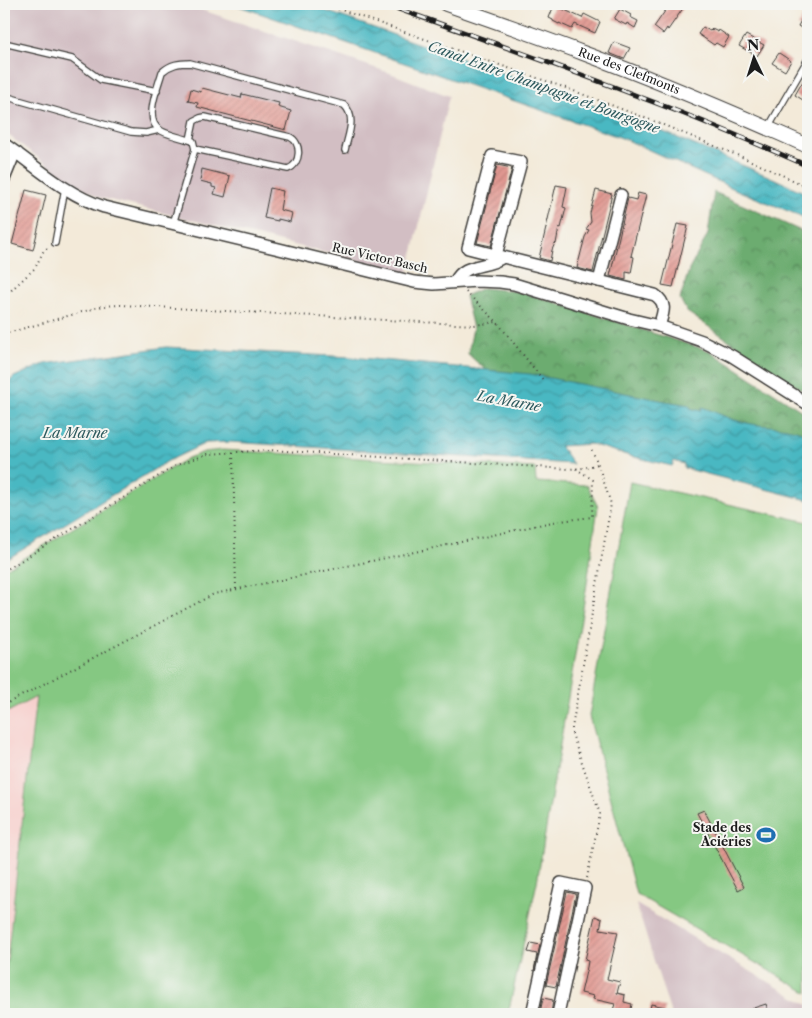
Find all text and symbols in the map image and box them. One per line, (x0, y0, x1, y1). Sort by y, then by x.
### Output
north arrow (730, 32, 780, 82)
text: N (746, 36, 760, 54)
water label: Canal Entre Champagne et Bourgogne (426, 37, 663, 138)
street label: Rue des Clefmonts (576, 44, 682, 97)
street label: Rue Victor Basch (331, 239, 430, 276)
water label: La Marne (475, 386, 544, 416)
water label: La Marne (42, 424, 109, 442)
place label: Stade des Aciéries (693, 820, 751, 849)
sports icon: Stade des Aciéries (755, 824, 777, 846)

